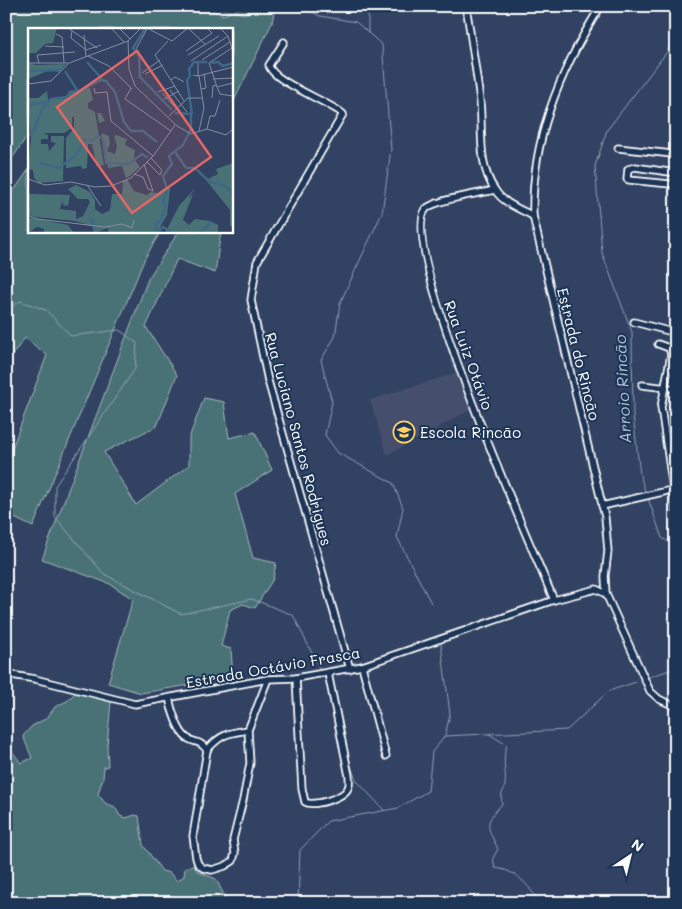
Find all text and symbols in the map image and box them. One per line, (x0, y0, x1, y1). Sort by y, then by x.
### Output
inset map (28, 28, 232, 232)
street label: Estrada do Rincão (553, 286, 605, 422)
street label: Rua Luiz Otávio (440, 298, 498, 413)
street label: Rua Luciano Santos Rodrigues (261, 330, 337, 548)
water label: Arroio Rincão (609, 334, 635, 444)
school or university icon: Escola Rincão (392, 420, 416, 444)
place label: Escola Rincão (420, 422, 521, 442)
street label: Estrada Octávio Frasca (184, 642, 362, 692)
north arrow (604, 832, 654, 882)
text: N (628, 834, 648, 856)

